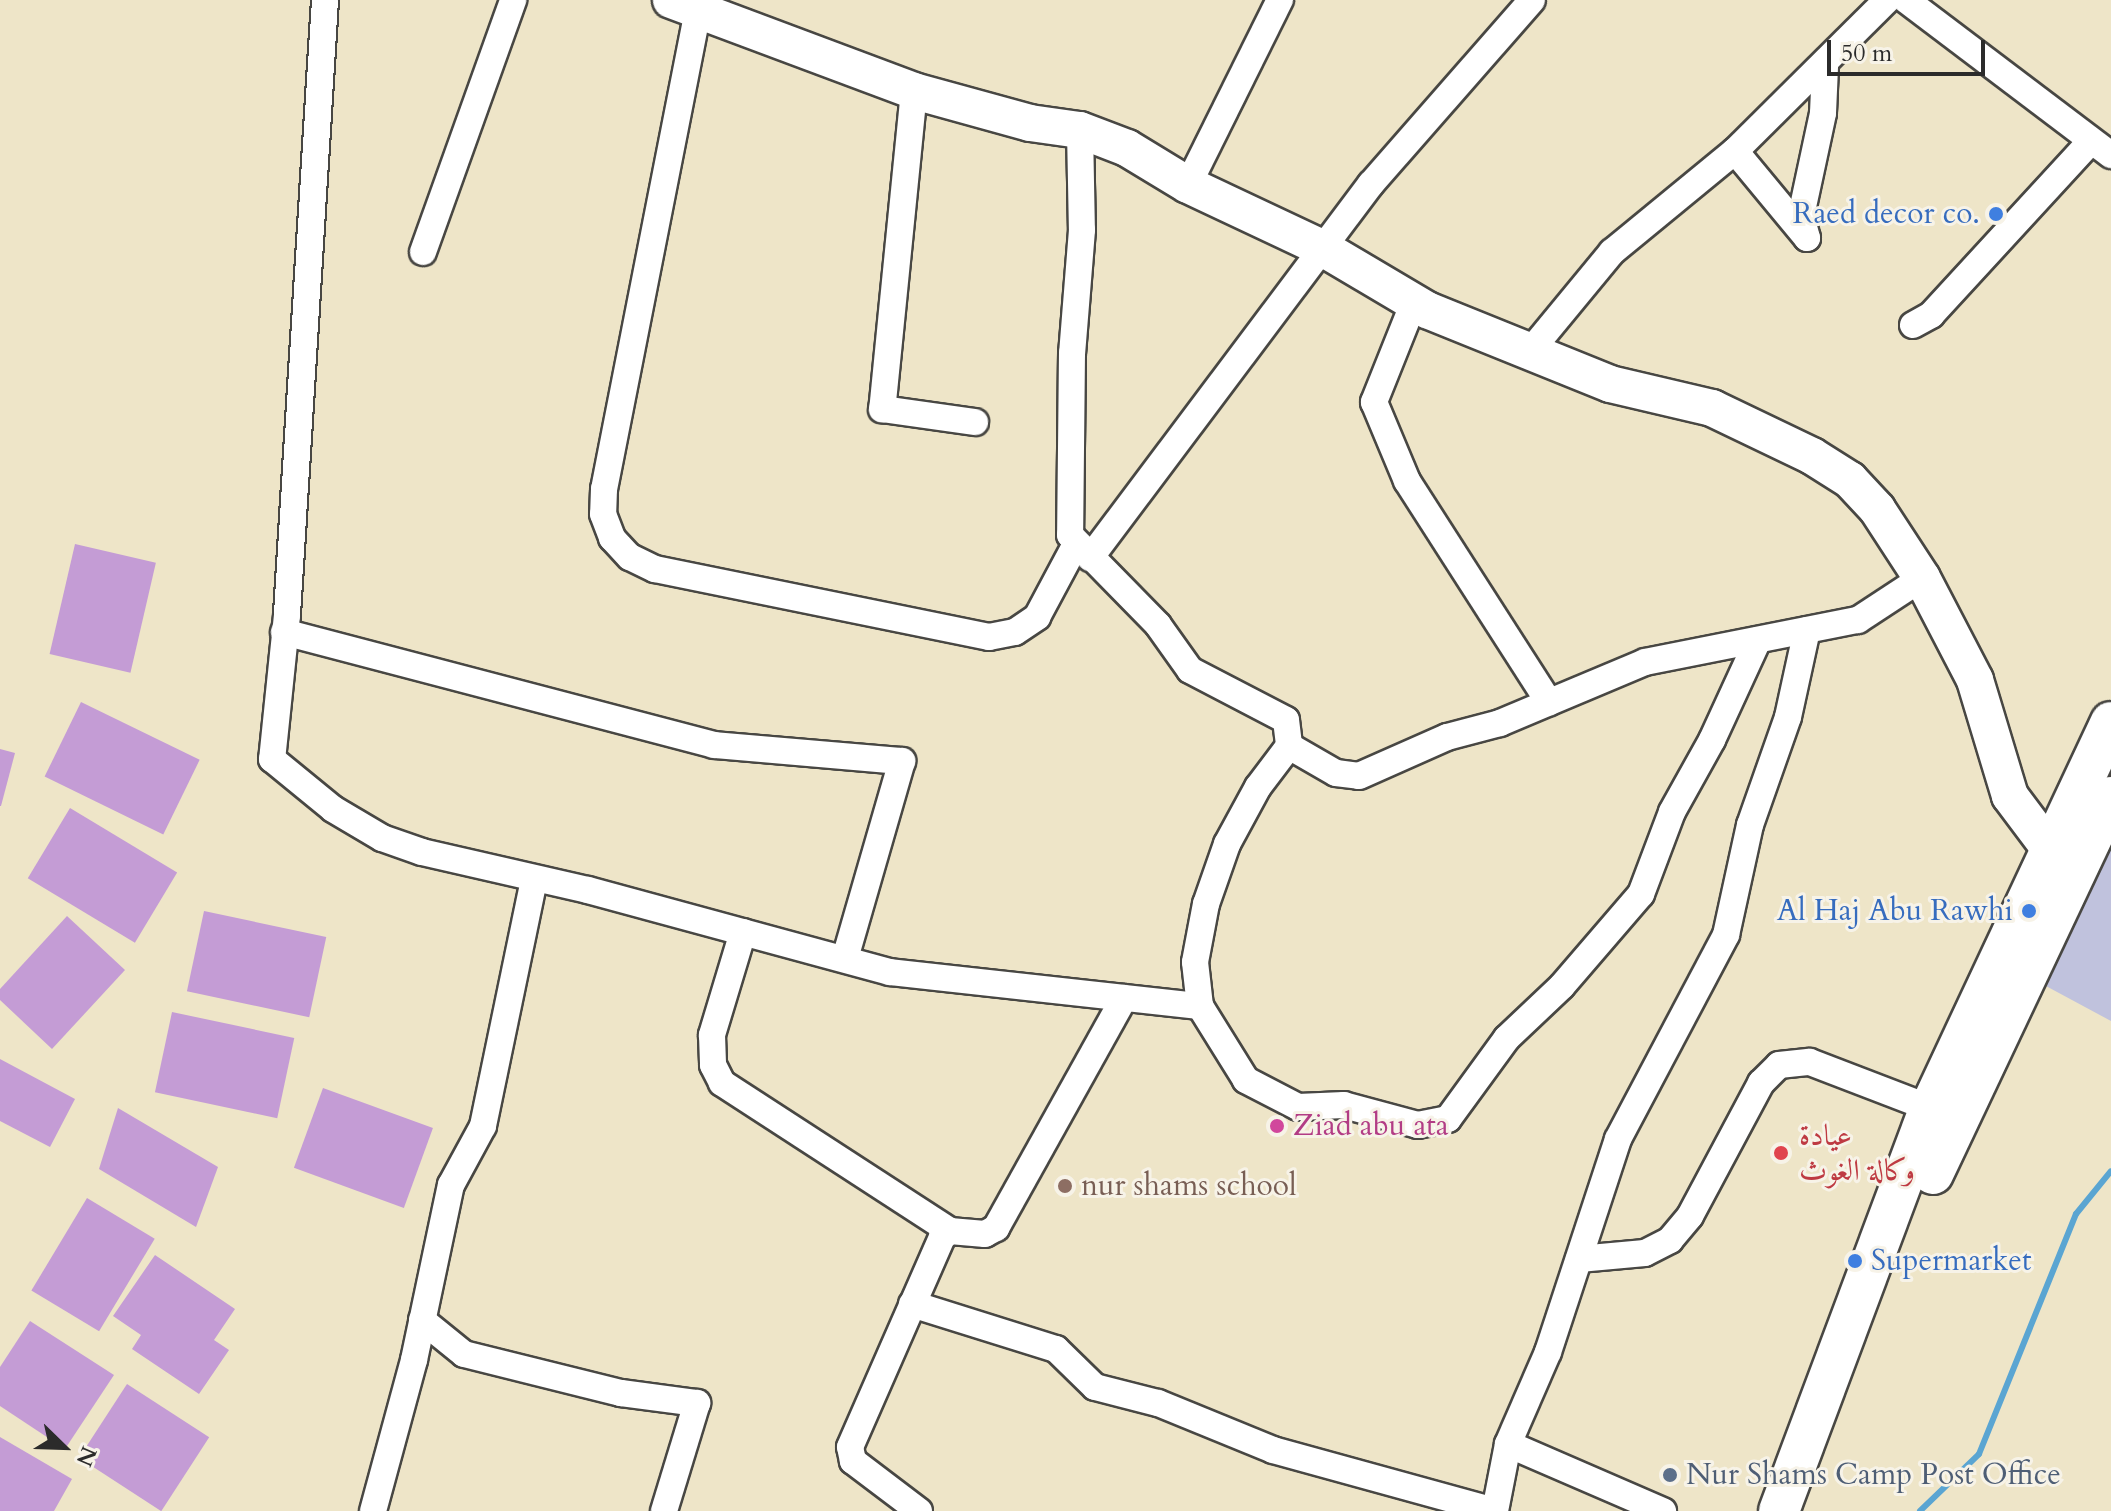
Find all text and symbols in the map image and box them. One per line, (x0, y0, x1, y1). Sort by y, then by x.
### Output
scale bar (1831, 24, 1989, 74)
text: 50 m (1841, 37, 1892, 70)
place label: Raed decor co. (1793, 196, 1980, 232)
marker: Raed decor co. (1987, 205, 2005, 223)
place label: Al Haj Abu Rawhi (1777, 893, 2013, 929)
marker: Al Haj Abu Rawhi (2020, 902, 2038, 920)
place label: Ziad abu ata (1293, 1108, 1449, 1144)
marker: Ziad abu ata (1268, 1117, 1286, 1135)
place label: عيادة وكالة الغوث (1799, 1118, 1915, 1188)
marker: عيادة وكالة الغوث (1770, 1142, 1792, 1164)
place label: nur shams school (1081, 1168, 1297, 1204)
marker: nur shams school (1056, 1177, 1074, 1195)
place label: Supermarket (1871, 1243, 2031, 1279)
marker: Supermarket (1846, 1252, 1864, 1270)
north arrow (24, 1407, 104, 1487)
text: N (69, 1442, 104, 1471)
place label: Nur Shams Camp Post Office (1686, 1457, 2061, 1493)
marker: Nur Shams Camp Post Office (1661, 1466, 1679, 1484)

